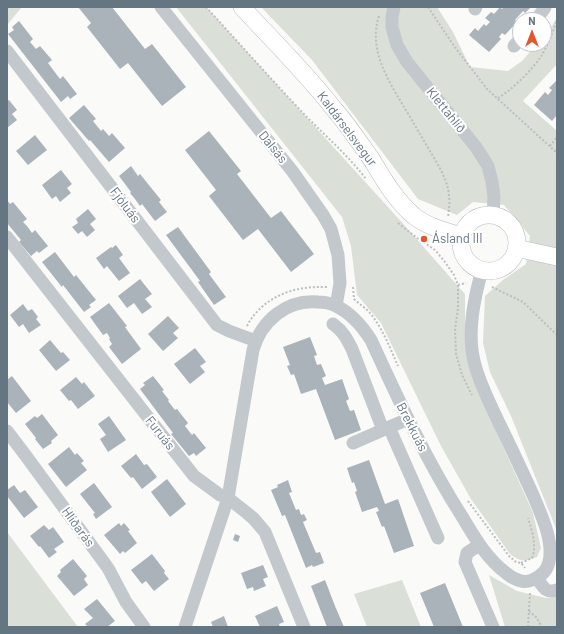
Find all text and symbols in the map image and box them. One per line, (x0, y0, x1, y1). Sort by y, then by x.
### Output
north arrow (512, 12, 552, 52)
text: N (528, 14, 536, 27)
street label: Klettahlíð (423, 84, 469, 136)
street label: Kaldárselsvegur (314, 89, 380, 169)
street label: Dalsás (255, 128, 291, 166)
street label: Fjóluás (107, 184, 143, 226)
place label: Ásland III (432, 231, 482, 247)
marker: Ásland III (419, 234, 429, 244)
street label: Brekkuás (393, 400, 431, 454)
street label: Furuás (142, 413, 178, 453)
street label: Hlíðarás (58, 504, 98, 550)

